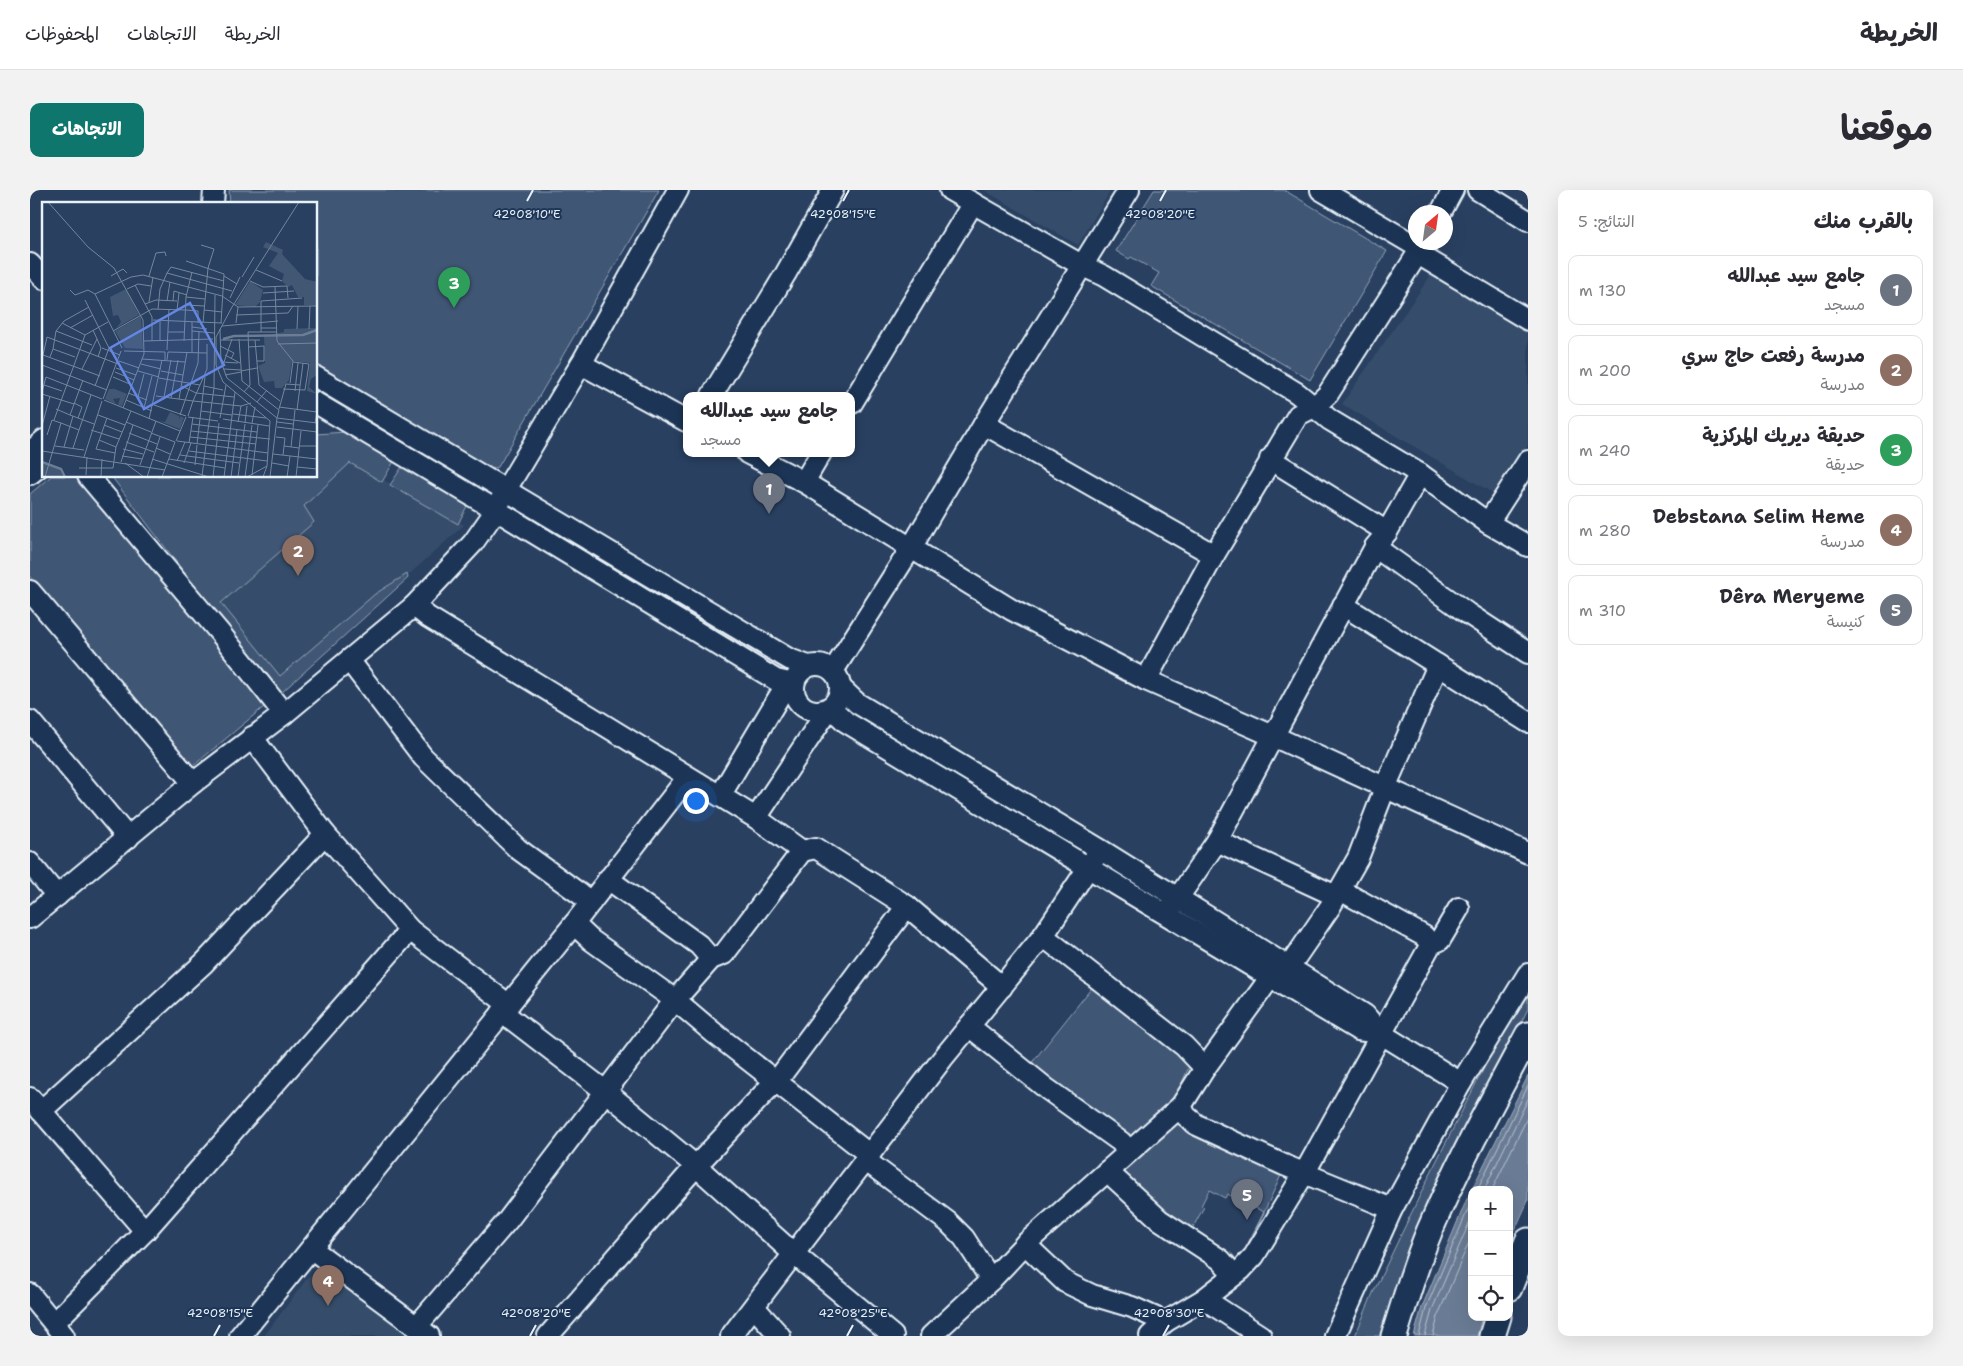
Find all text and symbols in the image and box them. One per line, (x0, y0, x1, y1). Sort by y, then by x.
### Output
text: الخريطة (1860, 17, 1938, 49)
text: المحفوظات (25, 22, 99, 46)
text: الاتجاهات (127, 22, 197, 46)
text: الخريطة (225, 22, 281, 46)
button: الاتجاهات (30, 103, 144, 157)
text: موقعنا (1840, 104, 1933, 151)
inset map (42, 202, 318, 478)
north arrow (1408, 205, 1453, 250)
text: 42°08'10"E (493, 206, 561, 222)
text: 42°08'15"E (810, 206, 876, 222)
text: 42°08'20"E (1125, 206, 1195, 222)
text: بالقرب منك (1814, 207, 1913, 235)
text: النتائج: 5 (1578, 211, 1635, 232)
text: جامع سيد عبدالله (1727, 263, 1865, 288)
pin: 3 (438, 267, 470, 308)
text: 130 m (1579, 280, 1626, 301)
text: 1 (1892, 280, 1900, 301)
text: مسجد (1824, 294, 1865, 315)
text: مدرسة رفعت حاج سري (1681, 343, 1865, 368)
text: 200 m (1579, 360, 1631, 381)
text: 2 (1890, 360, 1902, 381)
text: مدرسة (1820, 374, 1865, 395)
popup (683, 392, 855, 457)
text: جامع سيد عبدالله (700, 398, 838, 423)
text: حديقة ديريك المركزية (1702, 423, 1865, 448)
text: مسجد (700, 429, 741, 450)
text: 240 m (1579, 440, 1631, 461)
text: 3 (1890, 440, 1902, 461)
text: حديقة (1826, 454, 1865, 475)
pin: 1 (753, 473, 785, 514)
text: Debstana Selim Heme (1653, 504, 1865, 529)
text: 280 m (1579, 520, 1631, 541)
text: 4 (1890, 520, 1902, 541)
text: مدرسة (1820, 531, 1865, 552)
pin: 2 (282, 535, 314, 576)
text: Dêra Meryeme (1720, 584, 1865, 609)
text: 310 m (1579, 600, 1626, 621)
text: 5 (1891, 600, 1901, 621)
text: كنيسة (1827, 611, 1865, 632)
your location (683, 788, 709, 814)
pin: 5 (1231, 1179, 1263, 1220)
map controls (1468, 1186, 1513, 1321)
button: + (1468, 1186, 1513, 1231)
button: − (1468, 1231, 1513, 1276)
pin: 4 (312, 1265, 344, 1306)
button: locate (1468, 1276, 1513, 1321)
text: 42°08'15"E (187, 1305, 253, 1321)
text: 42°08'20"E (501, 1305, 571, 1321)
text: 42°08'25"E (818, 1305, 888, 1321)
text: 42°08'30"E (1134, 1305, 1204, 1321)

